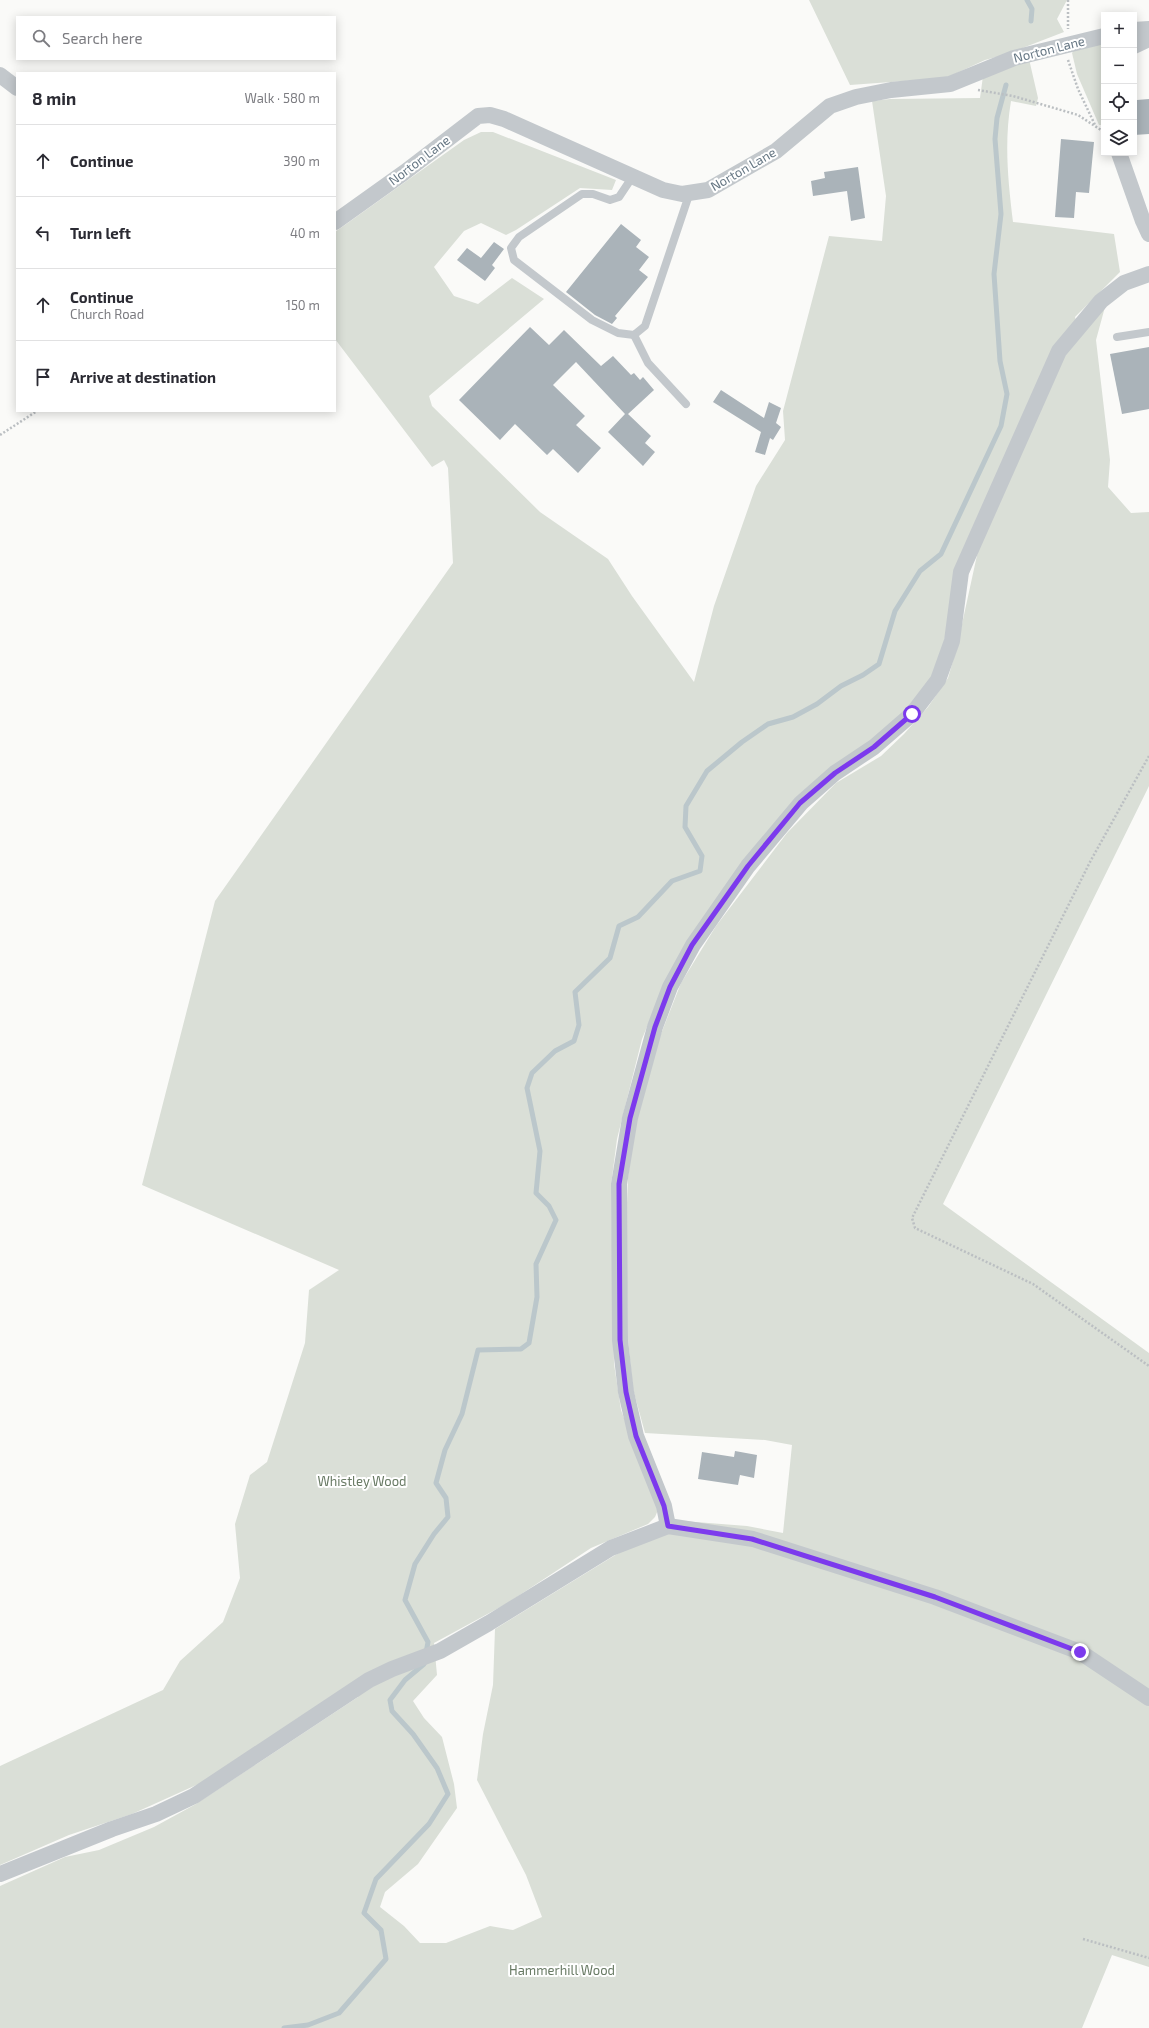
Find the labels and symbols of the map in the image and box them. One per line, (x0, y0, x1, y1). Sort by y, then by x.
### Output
street label: Norton Lane (1012, 32, 1086, 66)
street label: Norton Lane (385, 132, 453, 188)
street label: Norton Lane (707, 144, 779, 194)
route start (903, 705, 921, 723)
park label: Whistley Wood (317, 1473, 407, 1489)
route end (1071, 1643, 1089, 1661)
park label: Hammerhill Wood (509, 1962, 615, 1978)

